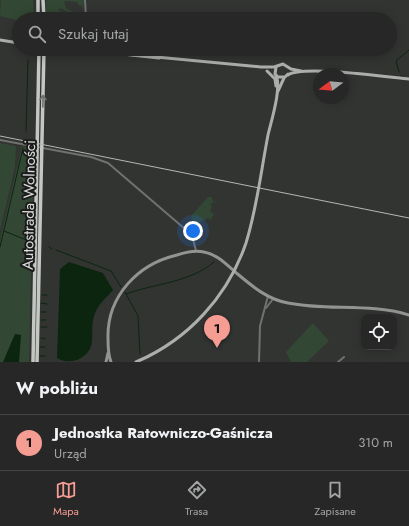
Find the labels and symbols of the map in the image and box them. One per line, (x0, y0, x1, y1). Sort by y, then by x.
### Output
north arrow (313, 68, 349, 104)
one-way arrow (39, 95, 47, 108)
street label: Autostrada Wolności (17, 140, 41, 270)
your location (183, 221, 203, 241)
pin: 1 (204, 315, 230, 348)

